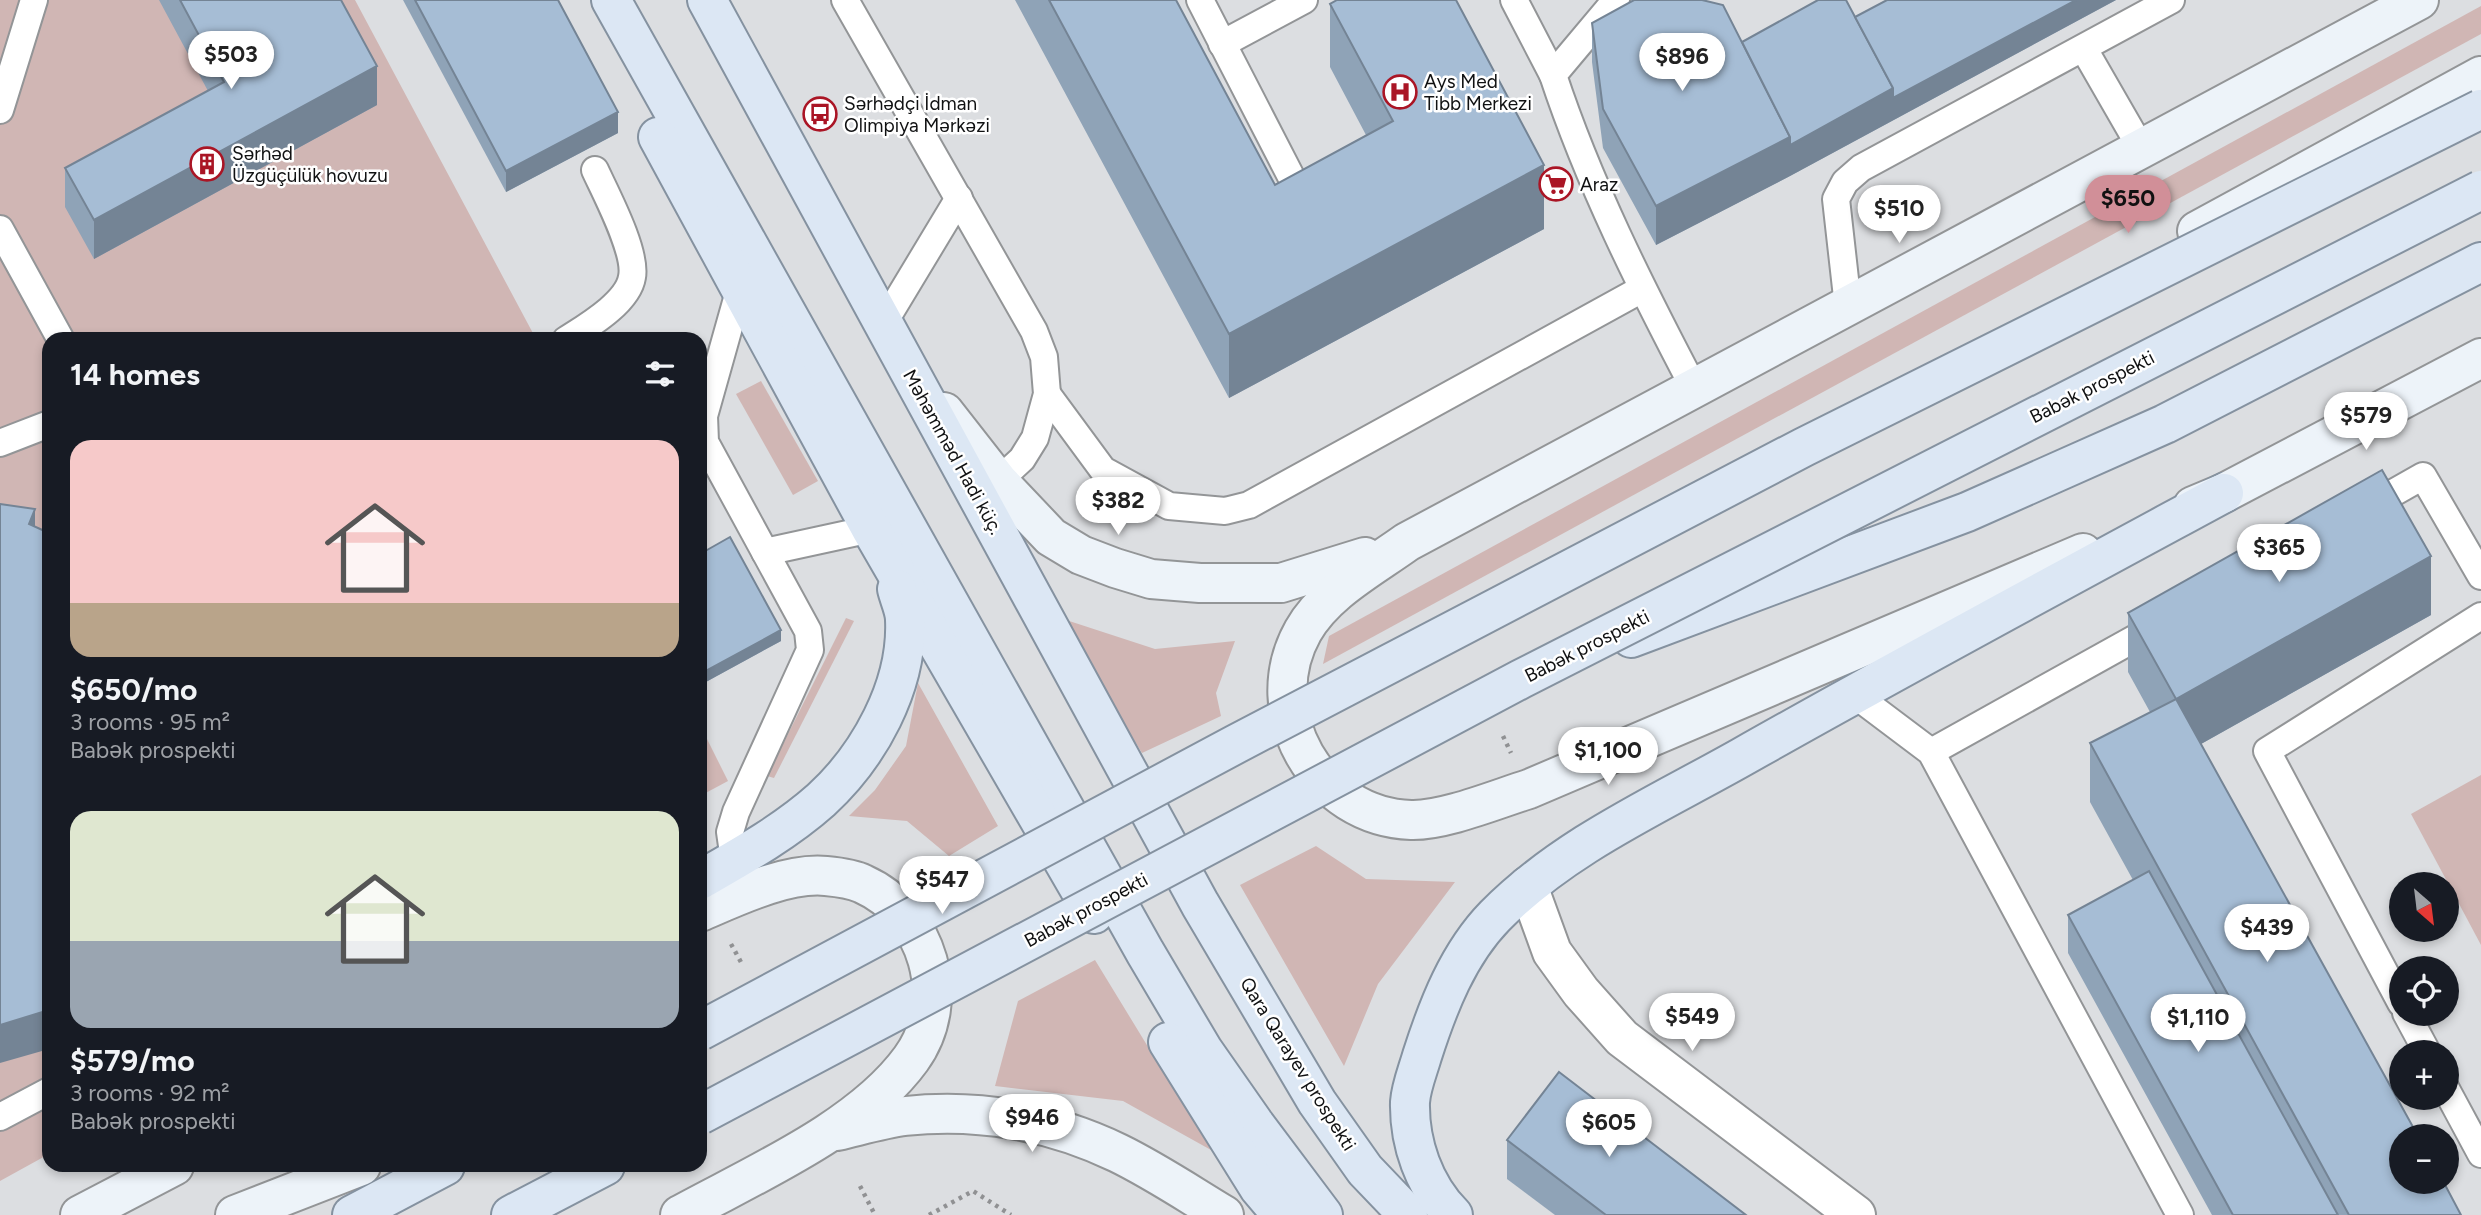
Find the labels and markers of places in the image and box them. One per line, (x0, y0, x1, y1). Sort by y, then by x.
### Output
pin: $503 (190, 32, 272, 91)
pin: $896 (1641, 34, 1723, 93)
place label: Ays Med Tibb Merkezi (1424, 70, 1532, 115)
hospital icon: Ays Med Tibb Merkezi (1381, 73, 1419, 111)
place label: Sərhədçi İdman Olimpiya Mərkəzi (844, 92, 990, 137)
bus stop icon: Sərhədçi İdman Olimpiya Mərkəzi (801, 95, 839, 133)
place label: Sərhəd Üzgüçülük hovuzu (232, 142, 388, 187)
building icon: Sərhəd Üzgüçülük hovuzu (188, 145, 226, 183)
supermarket icon: Araz (1537, 165, 1575, 203)
place label: Araz (1580, 173, 1618, 196)
pin: $650 (2087, 176, 2169, 235)
pin: $510 (1858, 186, 1940, 245)
pin: $579 (2325, 392, 2407, 452)
pin: $382 (1077, 477, 1159, 537)
pin: $365 (2238, 524, 2320, 584)
pin: $1,100 (1551, 728, 1665, 787)
pin: $547 (901, 856, 983, 916)
pin: $439 (2226, 904, 2308, 964)
pin: $549 (1651, 993, 1733, 1053)
pin: $1,110 (2141, 995, 2255, 1054)
pin: $946 (991, 1094, 1073, 1154)
pin: $605 (1568, 1100, 1650, 1159)

